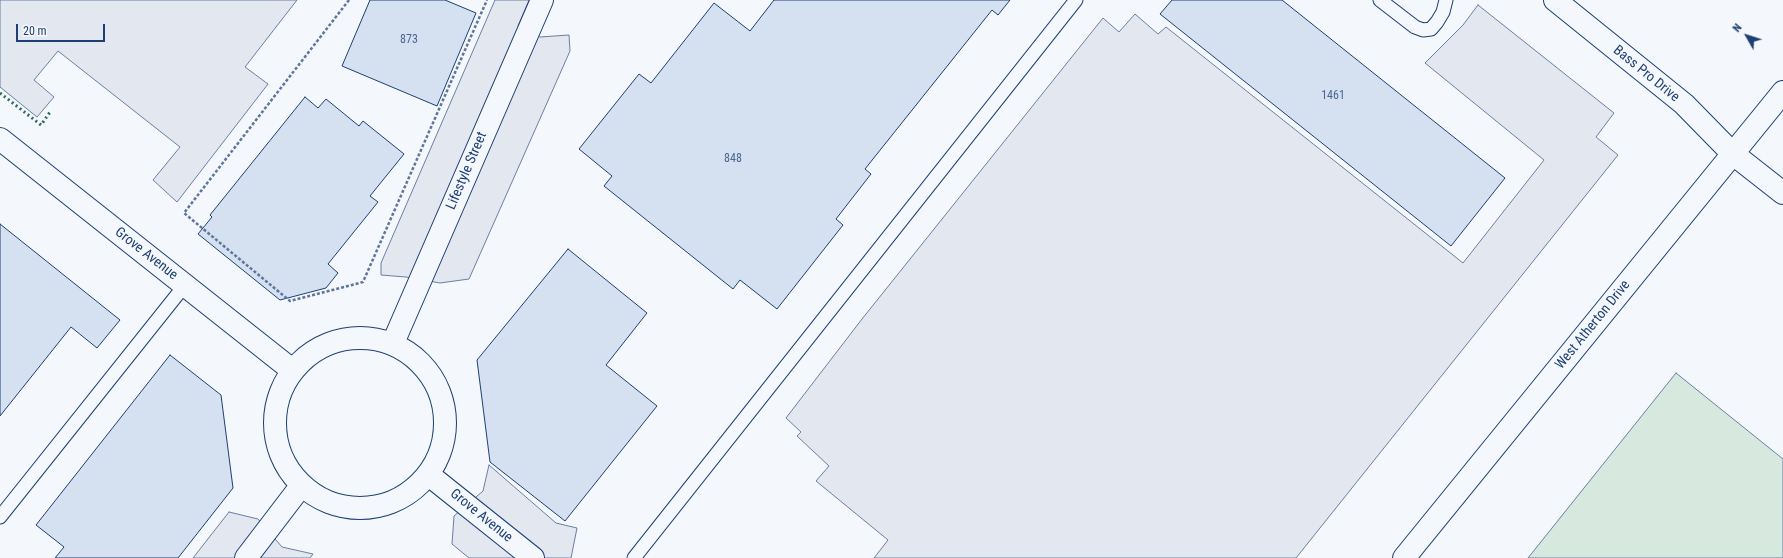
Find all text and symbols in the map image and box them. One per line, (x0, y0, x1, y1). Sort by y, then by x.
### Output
scale bar (18, 16, 107, 42)
north arrow (1727, 16, 1767, 56)
text: N (1730, 21, 1744, 35)
text: 20 m (23, 24, 47, 38)
house number: 873 (400, 33, 418, 47)
street label: Bass Pro Drive (1609, 42, 1683, 106)
house number: 1461 (1321, 89, 1345, 103)
street label: Lifestyle Street (443, 130, 491, 212)
house number: 848 (724, 152, 742, 166)
street label: Grove Avenue (111, 224, 181, 284)
street label: West Atherton Drive (1552, 277, 1634, 373)
street label: Grove Avenue (446, 486, 516, 546)

